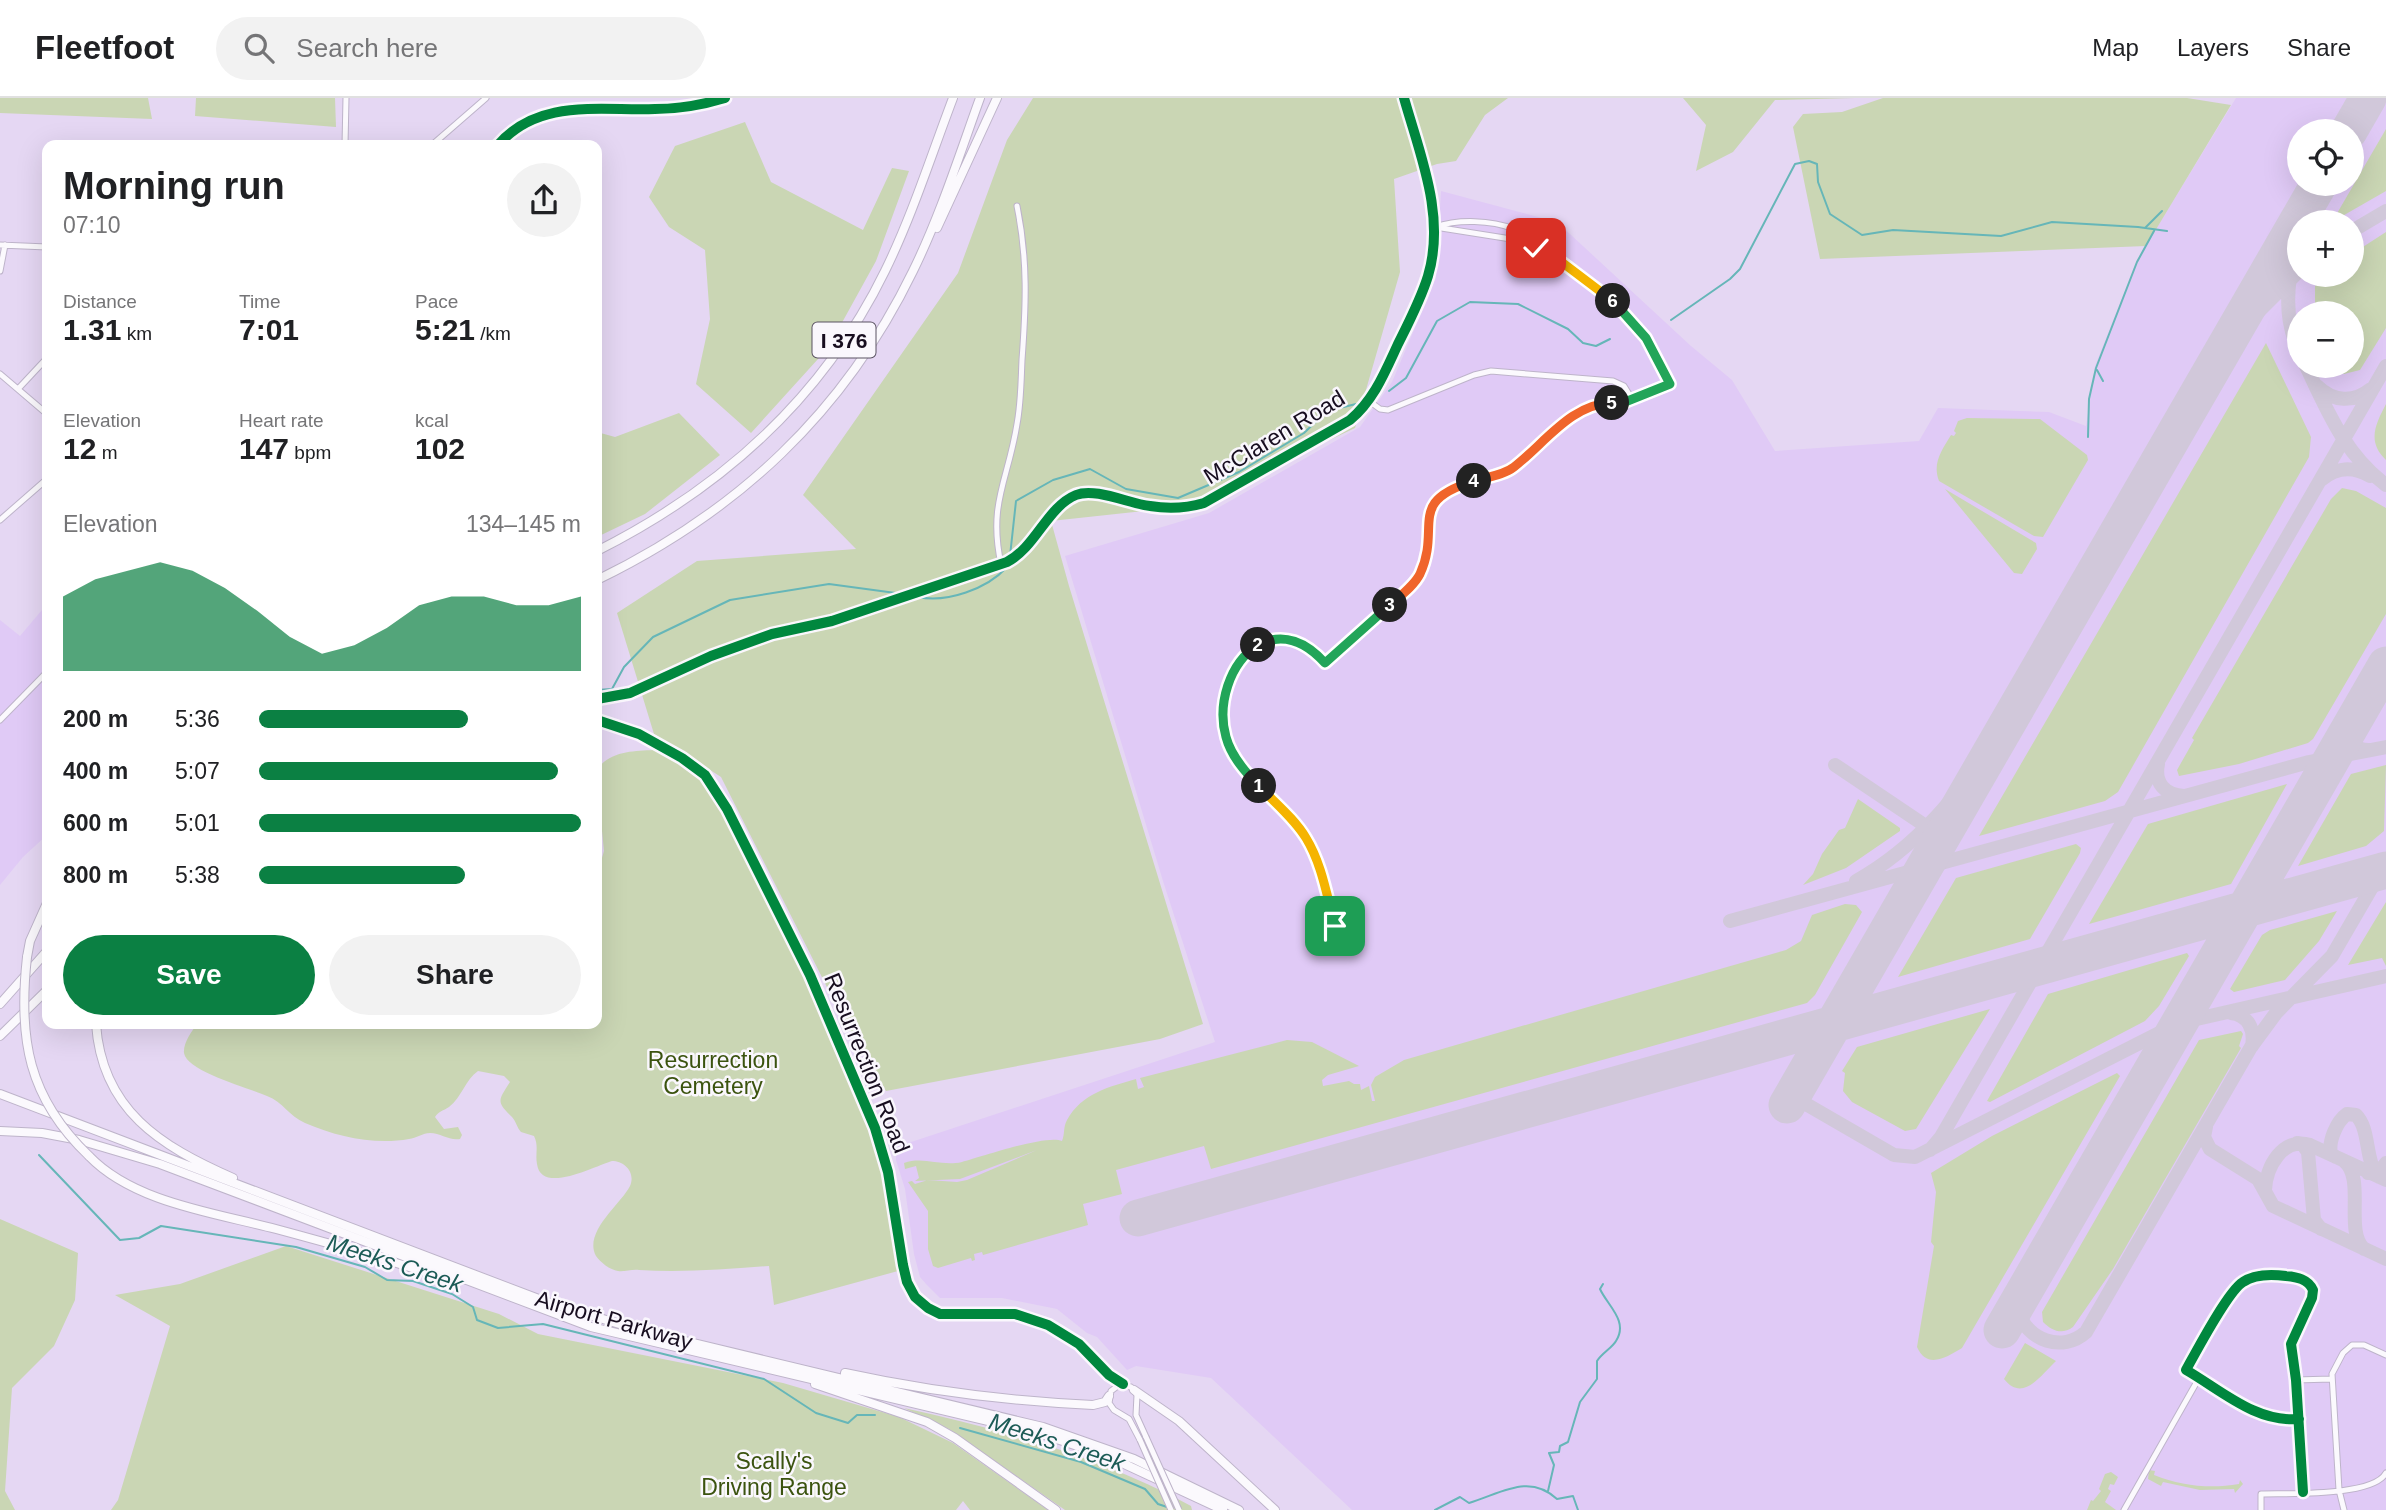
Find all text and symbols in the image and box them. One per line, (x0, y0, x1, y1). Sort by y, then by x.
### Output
search box (216, 17, 706, 80)
text: Fleetfoot (35, 29, 174, 66)
icon: search (240, 29, 278, 67)
text: Search here (296, 33, 438, 63)
text: Map (2092, 34, 2139, 61)
text: Layers (2177, 34, 2249, 61)
text: Share (2287, 34, 2351, 61)
map controls (2287, 119, 2364, 378)
button: locate (2287, 119, 2364, 196)
button: share (507, 163, 581, 237)
text: Morning run (63, 165, 285, 207)
button: + (2287, 210, 2364, 287)
text: 07:10 (63, 212, 121, 238)
pin (1506, 218, 1566, 278)
icon: check (1517, 229, 1555, 267)
pin: 6 (1596, 284, 1630, 318)
text: 6 (1607, 290, 1618, 311)
text: Distance (63, 291, 137, 312)
text: Time (239, 291, 281, 312)
text: Pace (415, 291, 458, 312)
button: − (2287, 301, 2364, 378)
text: 1.31 (63, 313, 121, 346)
text: 7:01 (239, 313, 299, 346)
text: 5:21 (415, 313, 475, 346)
road number: I 376 (812, 322, 876, 358)
text: km (121, 323, 152, 344)
text: /km (475, 323, 511, 344)
street label: McClaren Road (1199, 385, 1349, 489)
pin: 5 (1594, 386, 1630, 420)
text: 5 (1606, 392, 1617, 413)
text: Elevation (63, 410, 141, 431)
text: Heart rate (239, 410, 323, 431)
text: kcal (415, 410, 449, 431)
text: 12 (63, 432, 96, 465)
text: 147 (239, 432, 289, 465)
text: 102 (415, 432, 465, 465)
text: m (96, 442, 117, 463)
text: bpm (289, 442, 331, 463)
pin: 4 (1456, 464, 1492, 498)
text: 4 (1468, 470, 1479, 491)
text: Elevation (63, 511, 158, 537)
text: 134–145 m (466, 511, 581, 537)
pin: 3 (1372, 588, 1408, 622)
text: 3 (1384, 594, 1395, 615)
pin: 2 (1240, 628, 1276, 662)
text: 2 (1252, 634, 1263, 655)
text: 200 m (63, 706, 128, 732)
text: 5:36 (175, 706, 220, 732)
text: 400 m (63, 758, 128, 784)
text: 5:07 (175, 758, 220, 784)
pin: 1 (1242, 768, 1276, 804)
text: 1 (1253, 775, 1264, 796)
text: 600 m (63, 810, 128, 836)
text: 5:01 (175, 810, 220, 836)
text: 800 m (63, 862, 128, 888)
text: 5:38 (175, 862, 220, 888)
pin (1305, 896, 1365, 956)
icon: arrive (1316, 907, 1354, 945)
button: Save (63, 935, 315, 1015)
button: Share (329, 935, 581, 1015)
street label: Resurrection Road (819, 969, 915, 1157)
park label: Resurrection Cemetery (648, 1047, 778, 1099)
water label: Meeks Creek (324, 1228, 468, 1298)
street label: Airport Parkway (532, 1285, 696, 1355)
water label: Meeks Creek (986, 1407, 1130, 1477)
park label: Scally's Driving Range (701, 1448, 847, 1500)

